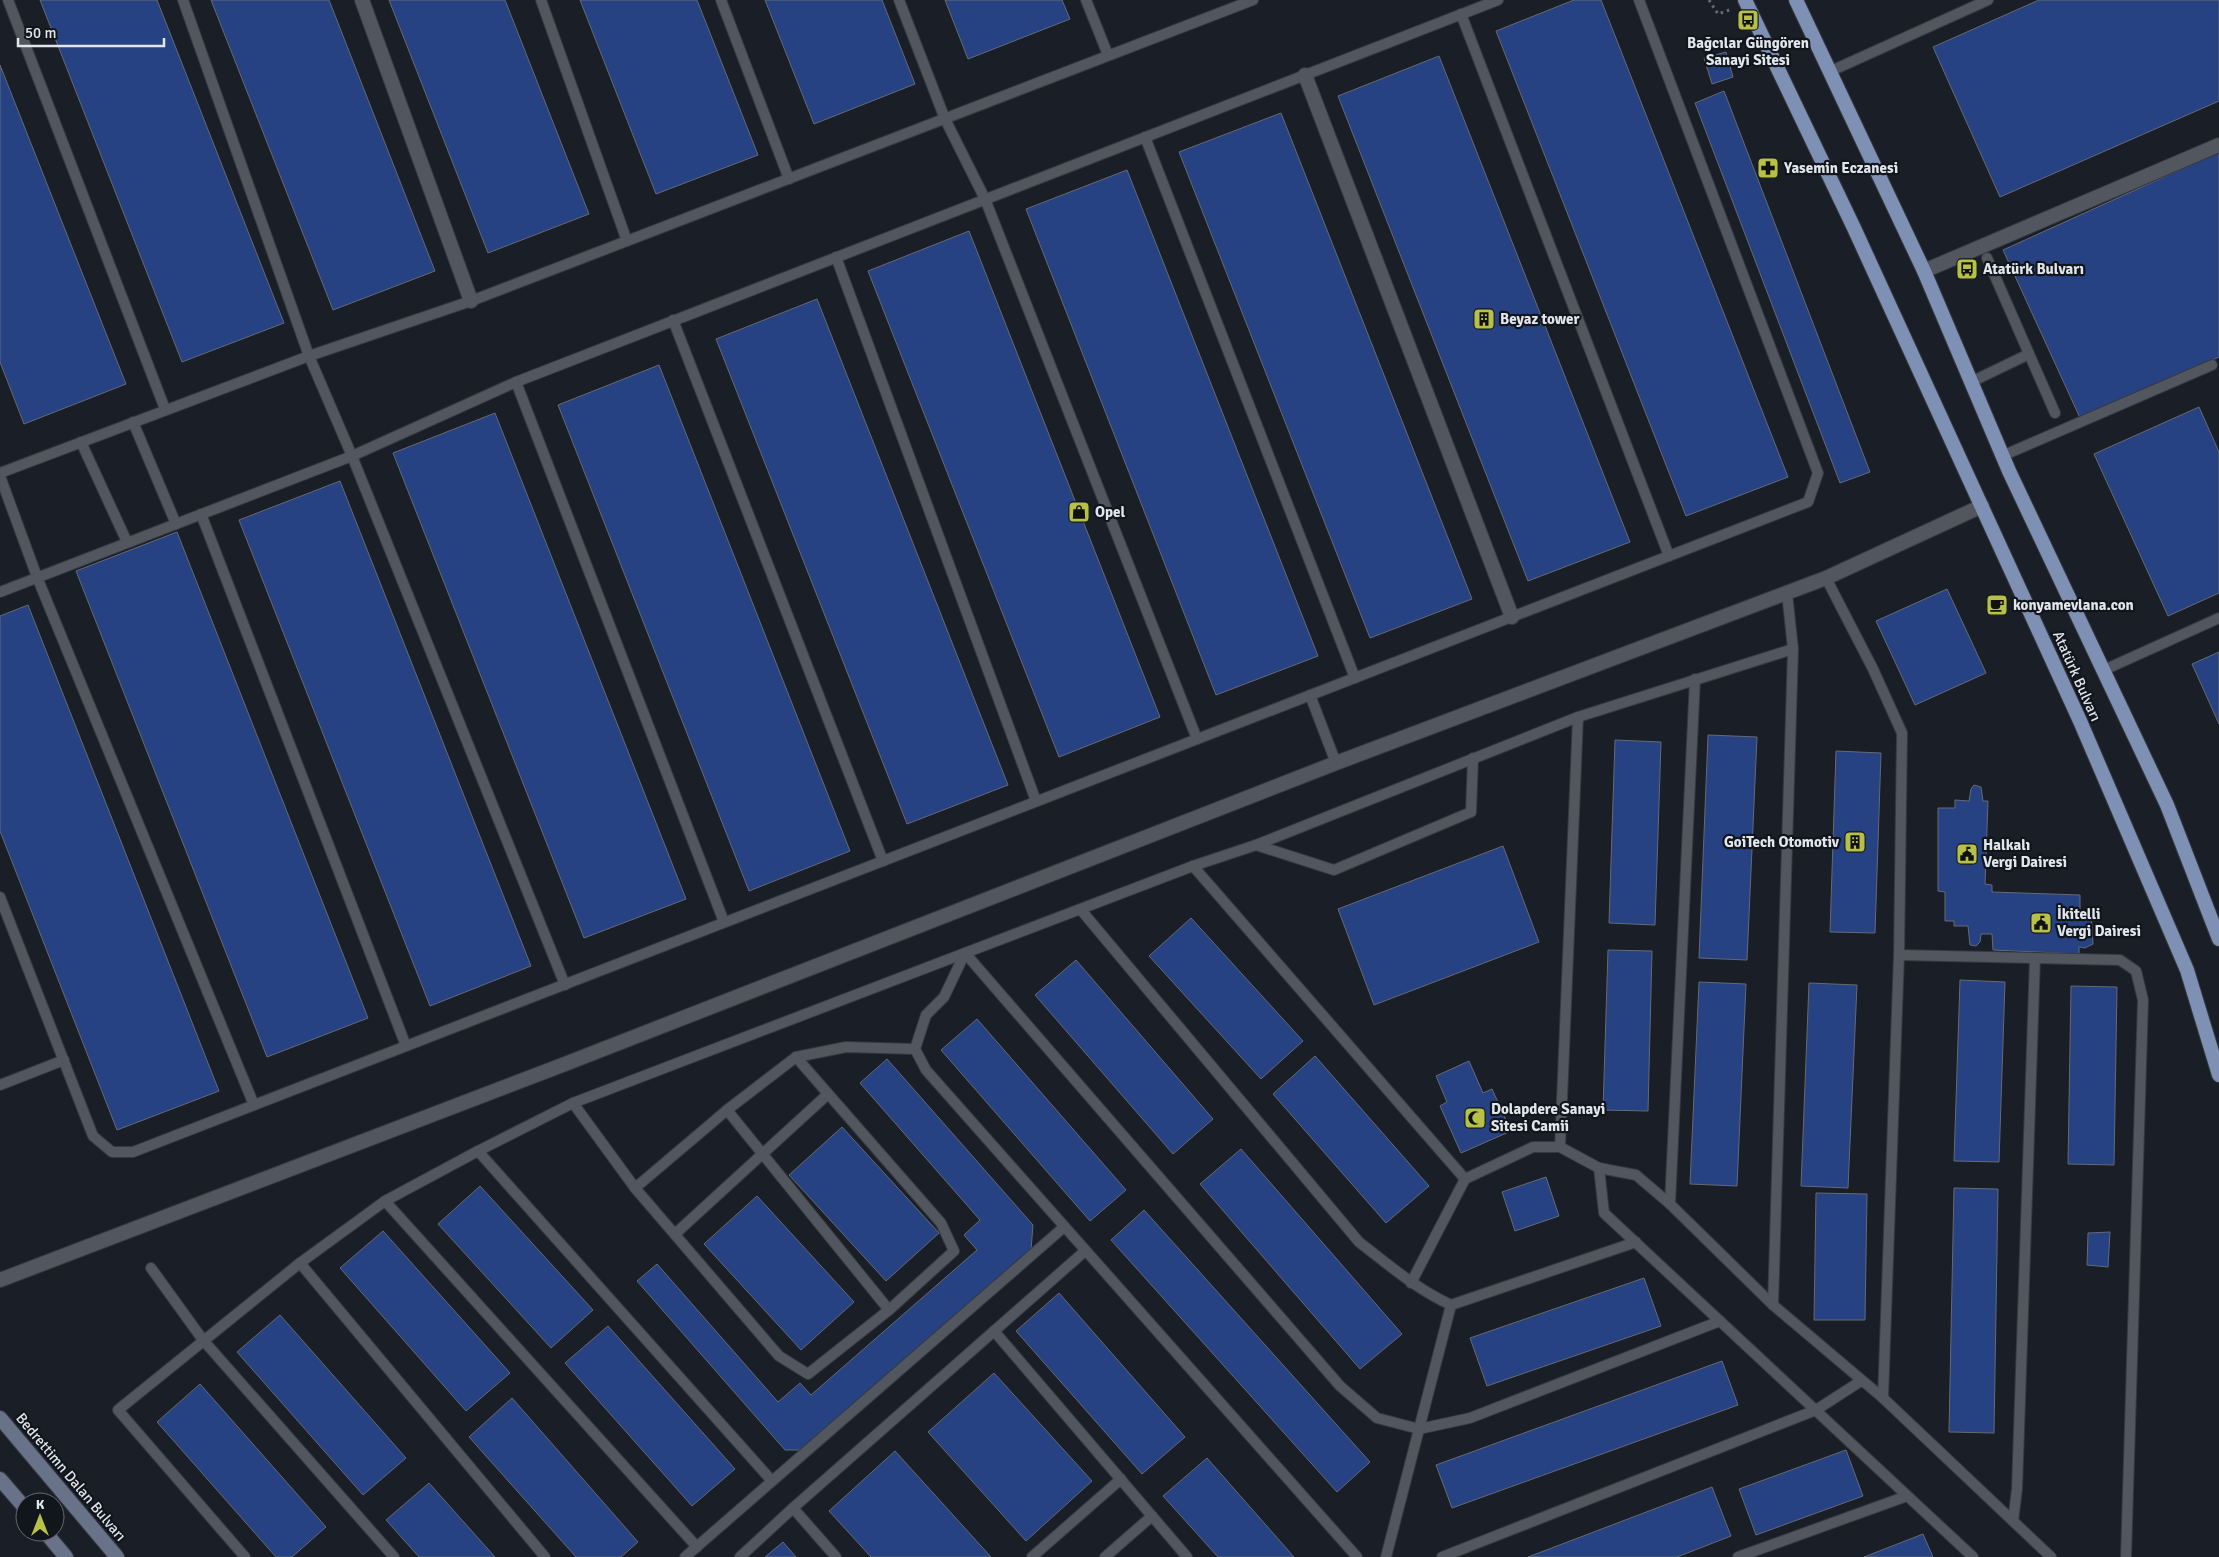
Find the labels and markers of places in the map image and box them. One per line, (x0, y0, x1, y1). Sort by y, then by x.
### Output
bus stop icon: Bağcılar Güngören Sanayi Sitesi (1736, 8, 1760, 32)
place label: Bağcılar Güngören Sanayi Sitesi (1687, 34, 1809, 69)
pharmacy icon: Yasemin Eczanesi (1756, 156, 1780, 180)
place label: Yasemin Eczanesi (1783, 159, 1898, 177)
bus stop icon: Atatürk Bulvarı (1955, 257, 1979, 281)
place label: Atatürk Bulvarı (1983, 260, 2084, 278)
building icon: Beyaz tower (1472, 307, 1496, 331)
place label: Beyaz tower (1500, 310, 1580, 328)
shop icon: Opel (1067, 500, 1091, 524)
place label: Opel (1095, 503, 1126, 521)
cafe icon: konyamevlana.con (1985, 593, 2009, 617)
place label: konyamevlana.con (2013, 596, 2134, 614)
building icon: GoiTech Otomotiv (1843, 830, 1867, 854)
place label: GoiTech Otomotiv (1724, 833, 1840, 851)
place label: Halkalı Vergi Dairesi (1983, 836, 2067, 871)
public building icon: Halkalı Vergi Dairesi (1955, 842, 1979, 866)
place label: İkitelli Vergi Dairesi (2057, 905, 2141, 940)
public building icon: İkitelli Vergi Dairesi (2029, 911, 2053, 935)
place label: Dolapdere Sanayi Sitesi Camii (1491, 1100, 1605, 1135)
mosque icon: Dolapdere Sanayi Sitesi Camii (1463, 1106, 1487, 1130)

